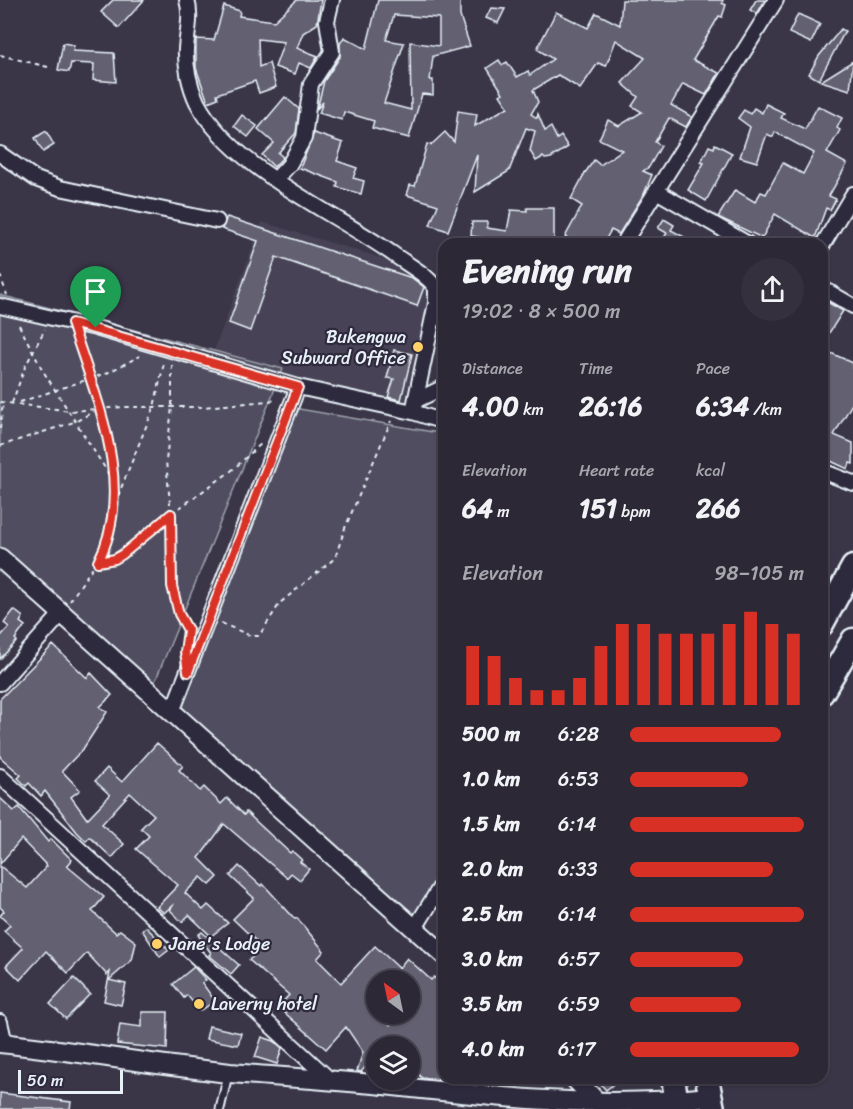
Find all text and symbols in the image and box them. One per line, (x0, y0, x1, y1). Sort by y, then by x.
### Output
text: Evening run (462, 242, 632, 300)
button: share (741, 258, 804, 321)
pin (70, 266, 121, 328)
icon: arrive (79, 275, 112, 308)
text: 19:02 · 8 × 500 m (462, 294, 620, 329)
place label: Bukengwa Subward Office (281, 321, 406, 374)
marker: Bukengwa Subward Office (411, 340, 425, 354)
text: Distance (462, 354, 523, 383)
text: Time (579, 354, 613, 383)
text: Pace (696, 354, 730, 383)
text: 4.00 (462, 383, 519, 429)
text: 26:16 (579, 383, 643, 429)
text: 6:34 (696, 383, 749, 429)
text: km (519, 395, 544, 424)
text: /km (749, 395, 782, 424)
text: Elevation (462, 456, 527, 485)
text: Heart rate (579, 456, 654, 485)
text: kcal (696, 456, 725, 485)
text: 64 (462, 485, 493, 531)
text: 151 (579, 485, 617, 531)
text: 266 (696, 485, 741, 531)
text: m (493, 497, 509, 526)
text: bpm (617, 497, 651, 526)
text: Elevation (462, 556, 543, 591)
text: 98–105 m (714, 556, 804, 591)
text: 500 m (462, 717, 520, 752)
text: 6:28 (558, 717, 599, 752)
text: 1.0 km (462, 762, 520, 797)
text: 6:53 (558, 762, 599, 797)
text: 1.5 km (462, 807, 520, 842)
text: 6:14 (558, 807, 596, 842)
text: 2.0 km (462, 852, 523, 887)
text: 6:33 (558, 852, 597, 887)
text: 2.5 km (462, 897, 523, 932)
text: 6:14 (558, 897, 596, 932)
place label: Jane's Lodge (168, 928, 270, 960)
marker: Jane's Lodge (150, 937, 164, 951)
text: 3.0 km (462, 942, 523, 977)
text: 6:57 (558, 942, 599, 977)
north arrow (366, 970, 420, 1024)
map controls (366, 970, 420, 1090)
text: 3.5 km (462, 987, 522, 1022)
text: 6:59 (558, 987, 600, 1022)
place label: Laverny hotel (211, 988, 318, 1020)
marker: Laverny hotel (192, 997, 206, 1011)
text: 4.0 km (462, 1032, 524, 1067)
text: 6:17 (558, 1032, 595, 1067)
button: layers (366, 1036, 420, 1090)
text: 50 m (27, 1066, 63, 1095)
scale bar (18, 1067, 123, 1094)

